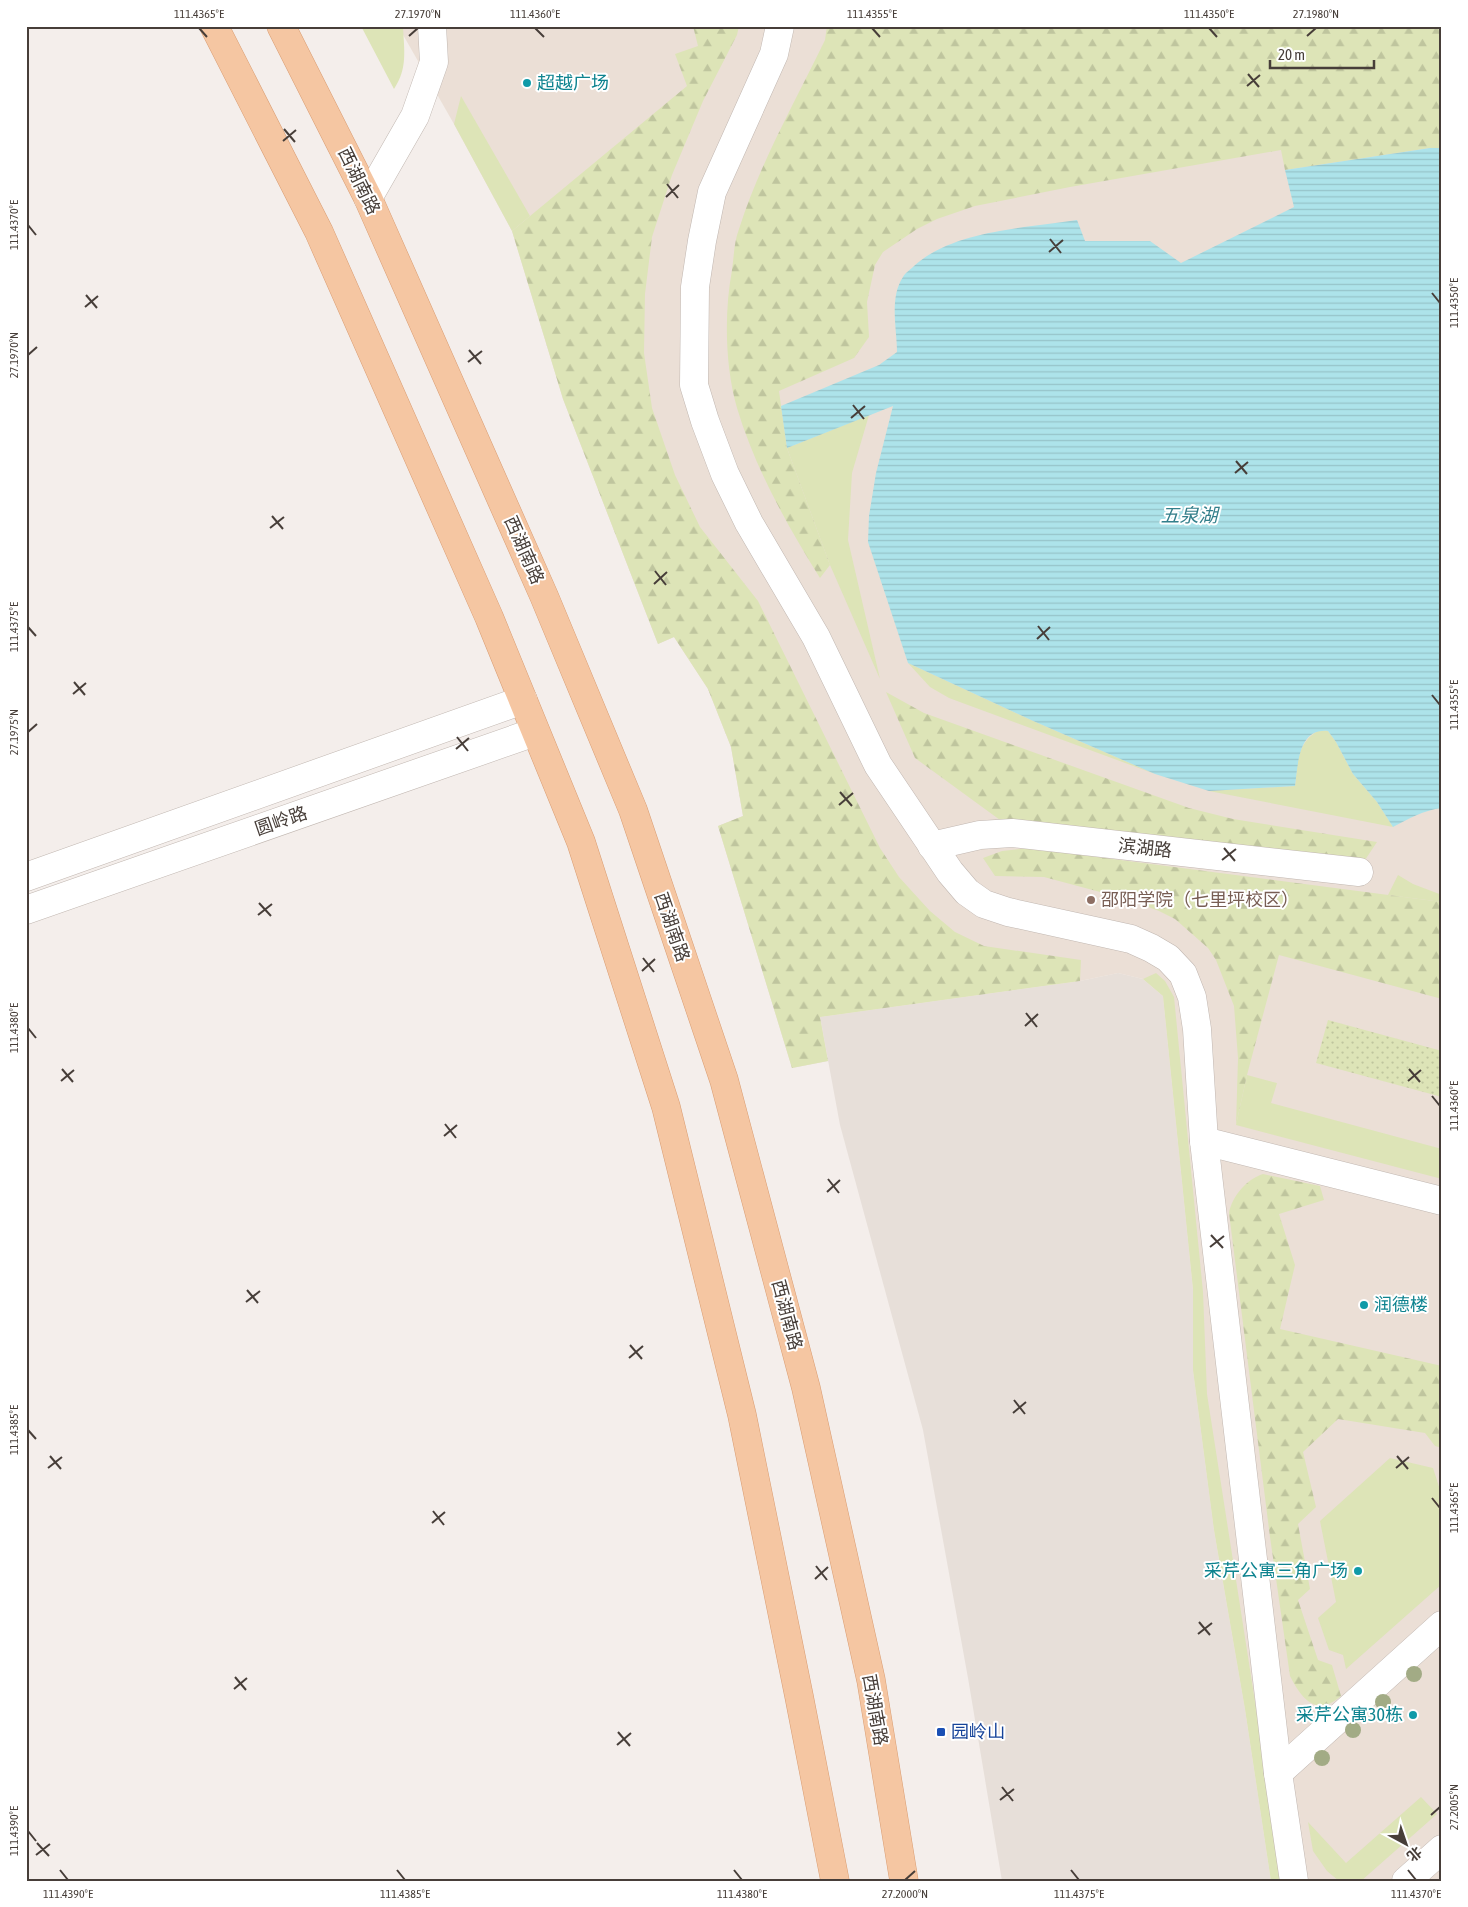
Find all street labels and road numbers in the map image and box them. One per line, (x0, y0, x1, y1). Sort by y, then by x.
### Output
street label: 西湖南路 (334, 144, 385, 218)
street label: 西湖南路 (500, 513, 549, 587)
street label: 圆岭路 (252, 802, 310, 839)
street label: 滨湖路 (1117, 834, 1173, 861)
street label: 西湖南路 (651, 889, 694, 964)
street label: 西湖南路 (768, 1277, 807, 1352)
street label: 西湖南路 (859, 1673, 892, 1747)

